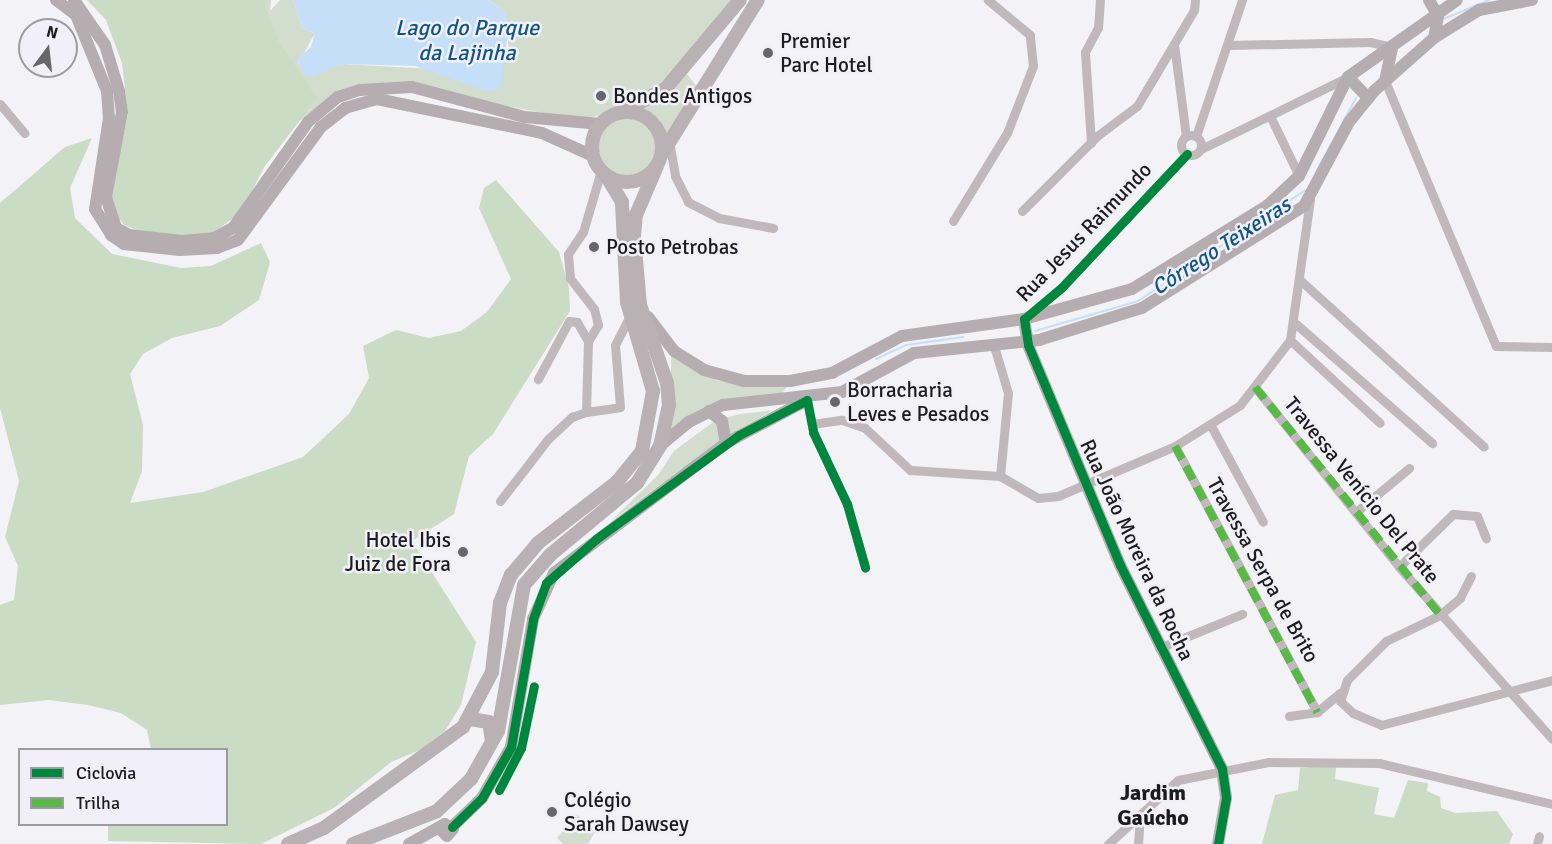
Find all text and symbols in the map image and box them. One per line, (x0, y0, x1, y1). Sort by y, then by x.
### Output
water label: Lago do Parque da Lajinha (395, 14, 539, 66)
north arrow (18, 18, 78, 78)
text: N (44, 21, 60, 44)
place label: Premier Parc Hotel (780, 28, 873, 78)
marker: Premier Parc Hotel (761, 46, 775, 60)
place label: Bondes Antigos (613, 83, 752, 109)
marker: Bondes Antigos (594, 89, 608, 103)
street label: Rua Jesus Raimundo (1011, 157, 1157, 307)
water label: Córrego Teixeiras (1147, 191, 1295, 301)
place label: Posto Petrobas (606, 234, 738, 260)
marker: Posto Petrobas (587, 240, 601, 254)
place label: Borracharia Leves e Pesados (847, 377, 989, 427)
street label: Travessa Venício Del Prate (1279, 392, 1445, 588)
marker: Borracharia Leves e Pesados (828, 395, 842, 409)
street label: Rua João Moreira da Rocha (1075, 435, 1199, 665)
street label: Travessa Serpa de Brito (1202, 473, 1324, 667)
place label: Hotel Ibis Juiz de Fora (345, 527, 451, 577)
marker: Hotel Ibis Juiz de Fora (456, 545, 470, 559)
legend (18, 748, 228, 826)
text: Ciclovia (76, 762, 136, 784)
district label: Jardim Gaúcho (1117, 779, 1189, 830)
place label: Colégio Sarah Dawsey (564, 787, 689, 837)
text: Trilha (76, 792, 120, 814)
marker: Colégio Sarah Dawsey (545, 805, 559, 819)

